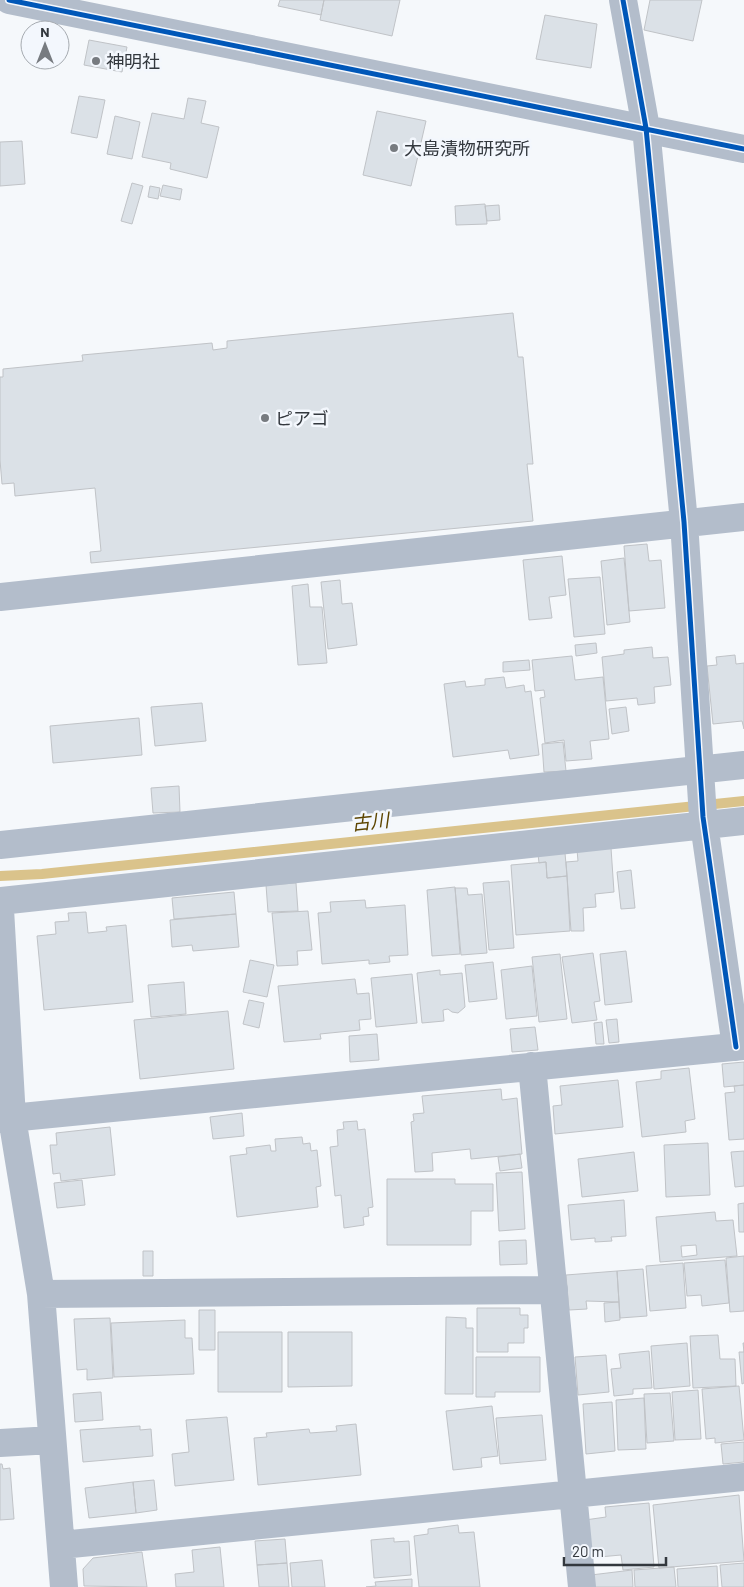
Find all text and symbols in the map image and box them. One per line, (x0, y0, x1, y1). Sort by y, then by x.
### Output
north arrow (20, 20, 70, 70)
text: N (40, 23, 50, 40)
place label: 神明社 (106, 50, 160, 72)
marker: 神明社 (90, 55, 102, 67)
place label: 大島漬物研究所 (404, 137, 530, 159)
marker: 大島漬物研究所 (388, 142, 400, 154)
place label: ピアゴ (275, 407, 329, 429)
marker: ピアゴ (259, 412, 271, 424)
water label: 古川 (350, 807, 392, 834)
scale bar (564, 1534, 666, 1566)
text: 20 m (572, 1542, 604, 1560)

